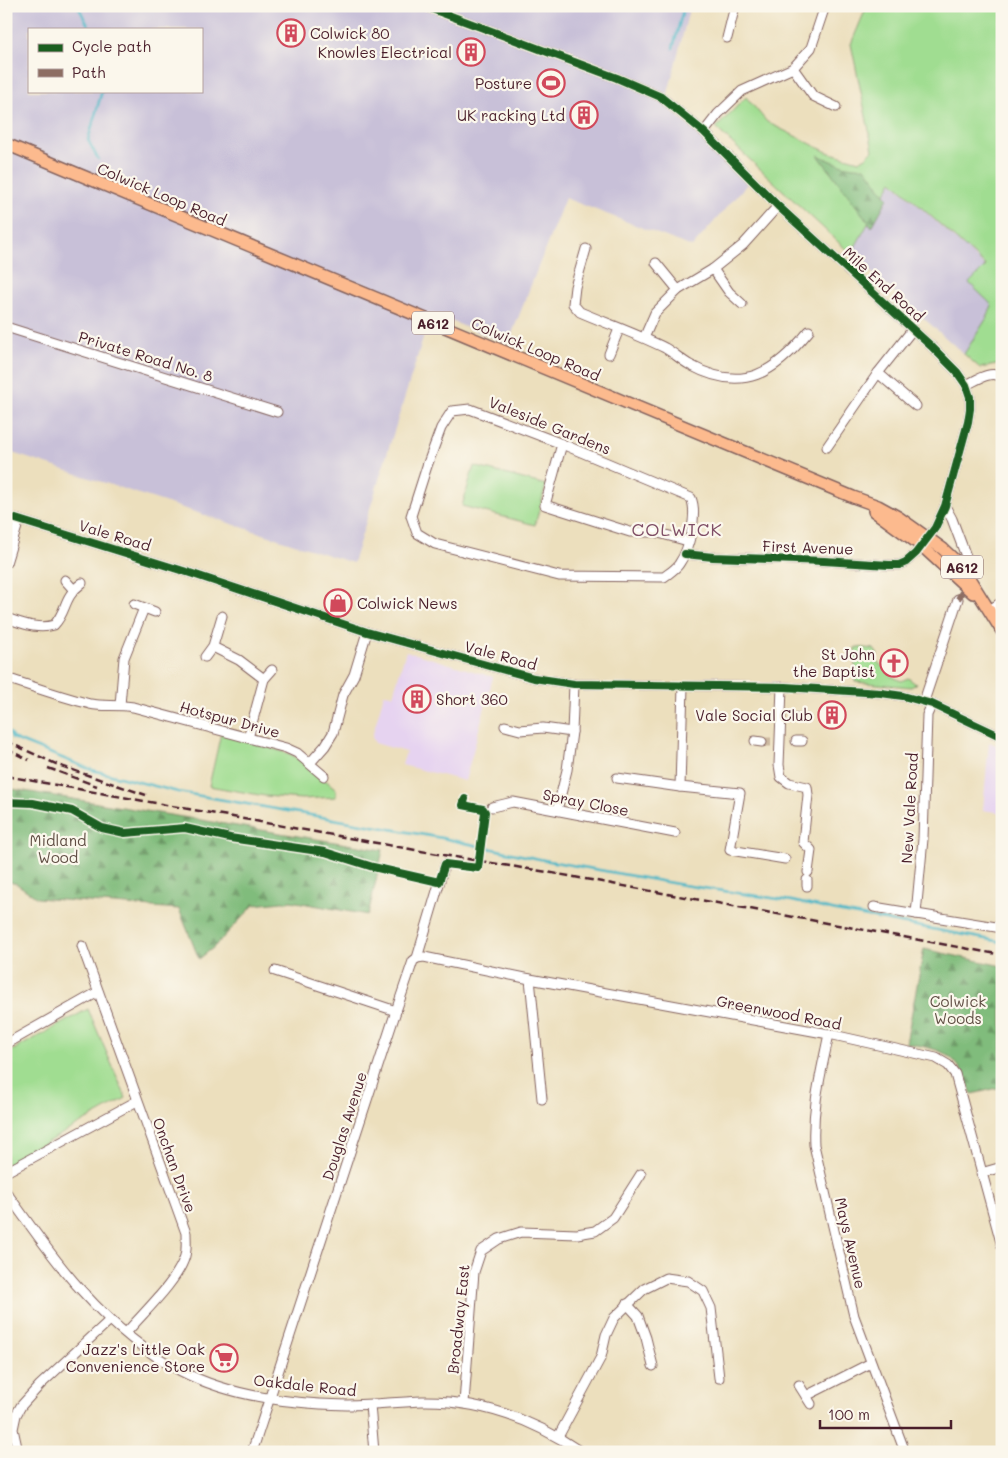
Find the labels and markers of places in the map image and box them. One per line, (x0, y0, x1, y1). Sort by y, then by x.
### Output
building icon: Colwick 80 (276, 18, 306, 48)
place label: Colwick 80 (310, 23, 390, 43)
building icon: Knowles Electrical (456, 37, 486, 67)
place label: Knowles Electrical (318, 42, 452, 62)
sports icon: Posture (536, 68, 566, 98)
place label: Posture (475, 73, 532, 93)
building icon: UK racking Ltd (569, 100, 599, 130)
place label: UK racking Ltd (457, 105, 565, 125)
shop icon: Colwick News (323, 588, 353, 618)
place label: Colwick News (357, 593, 457, 613)
place label: St John the Baptist (793, 644, 875, 681)
church icon: St John the Baptist (879, 648, 909, 678)
building icon: Short 360 (402, 684, 432, 714)
place label: Short 360 (436, 689, 508, 709)
building icon: Vale Social Club (817, 700, 847, 730)
place label: Vale Social Club (695, 705, 813, 725)
place label: Jazz's Little Oak Convenience Store (66, 1339, 205, 1376)
supermarket icon: Jazz's Little Oak Convenience Store (209, 1343, 239, 1373)

